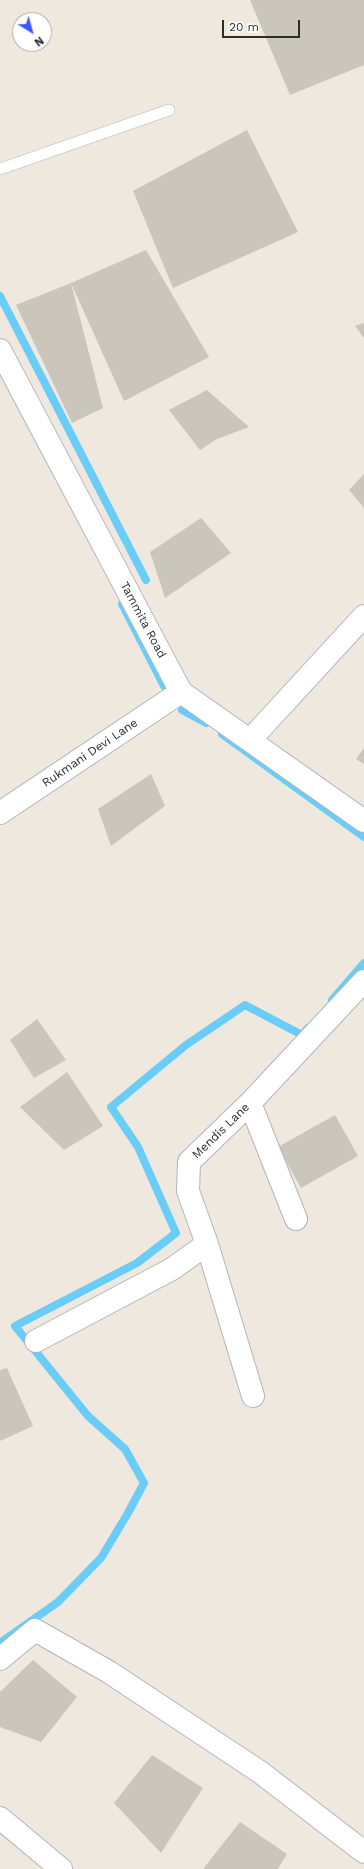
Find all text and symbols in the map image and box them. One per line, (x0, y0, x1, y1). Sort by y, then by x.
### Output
north arrow (12, 12, 52, 52)
scale bar (224, 12, 302, 38)
text: 20 m (229, 20, 259, 34)
text: N (32, 34, 46, 49)
street label: Tammita Road (117, 579, 169, 661)
street label: Rukmani Devi Lane (39, 716, 141, 790)
street label: Mendis Lane (189, 1100, 253, 1162)

